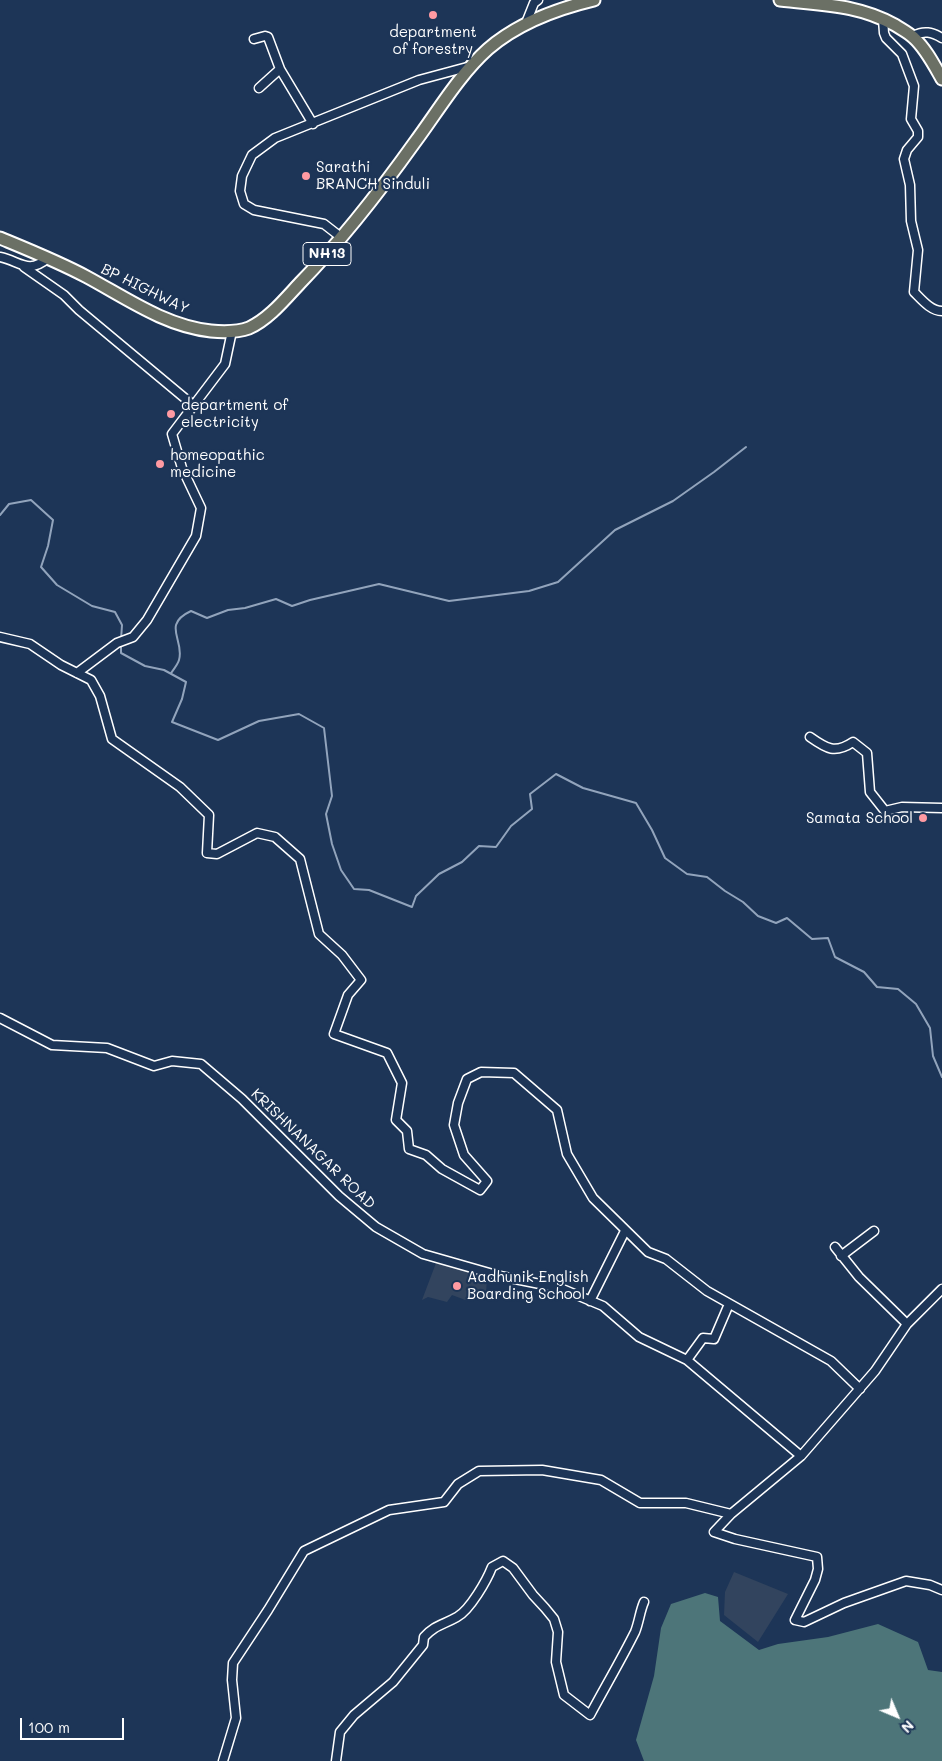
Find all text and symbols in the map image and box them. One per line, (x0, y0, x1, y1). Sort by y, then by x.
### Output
marker: department of forestry (427, 9, 439, 21)
place label: department of forestry (389, 23, 477, 58)
place label: Sarathi BRANCH Sinduli (316, 158, 430, 193)
marker: Sarathi BRANCH Sinduli (300, 170, 312, 182)
road number: NH13 (303, 242, 351, 266)
street label: BP HIGHWAY (98, 260, 192, 318)
place label: department of electricity (181, 396, 288, 431)
marker: department of electricity (165, 408, 177, 420)
place label: homeopathic medicine (170, 446, 265, 481)
marker: homeopathic medicine (154, 458, 166, 470)
place label: Samata School (806, 809, 913, 827)
marker: Samata School (917, 812, 929, 824)
street label: KRISHNANAGAR ROAD (247, 1085, 379, 1213)
place label: Aadhunik English Boarding School (467, 1268, 588, 1303)
marker: Aadhunik English Boarding School (451, 1280, 463, 1292)
north arrow (872, 1691, 922, 1741)
scale bar (22, 1708, 126, 1740)
text: N (897, 1716, 918, 1737)
text: 100 m (28, 1717, 70, 1737)

